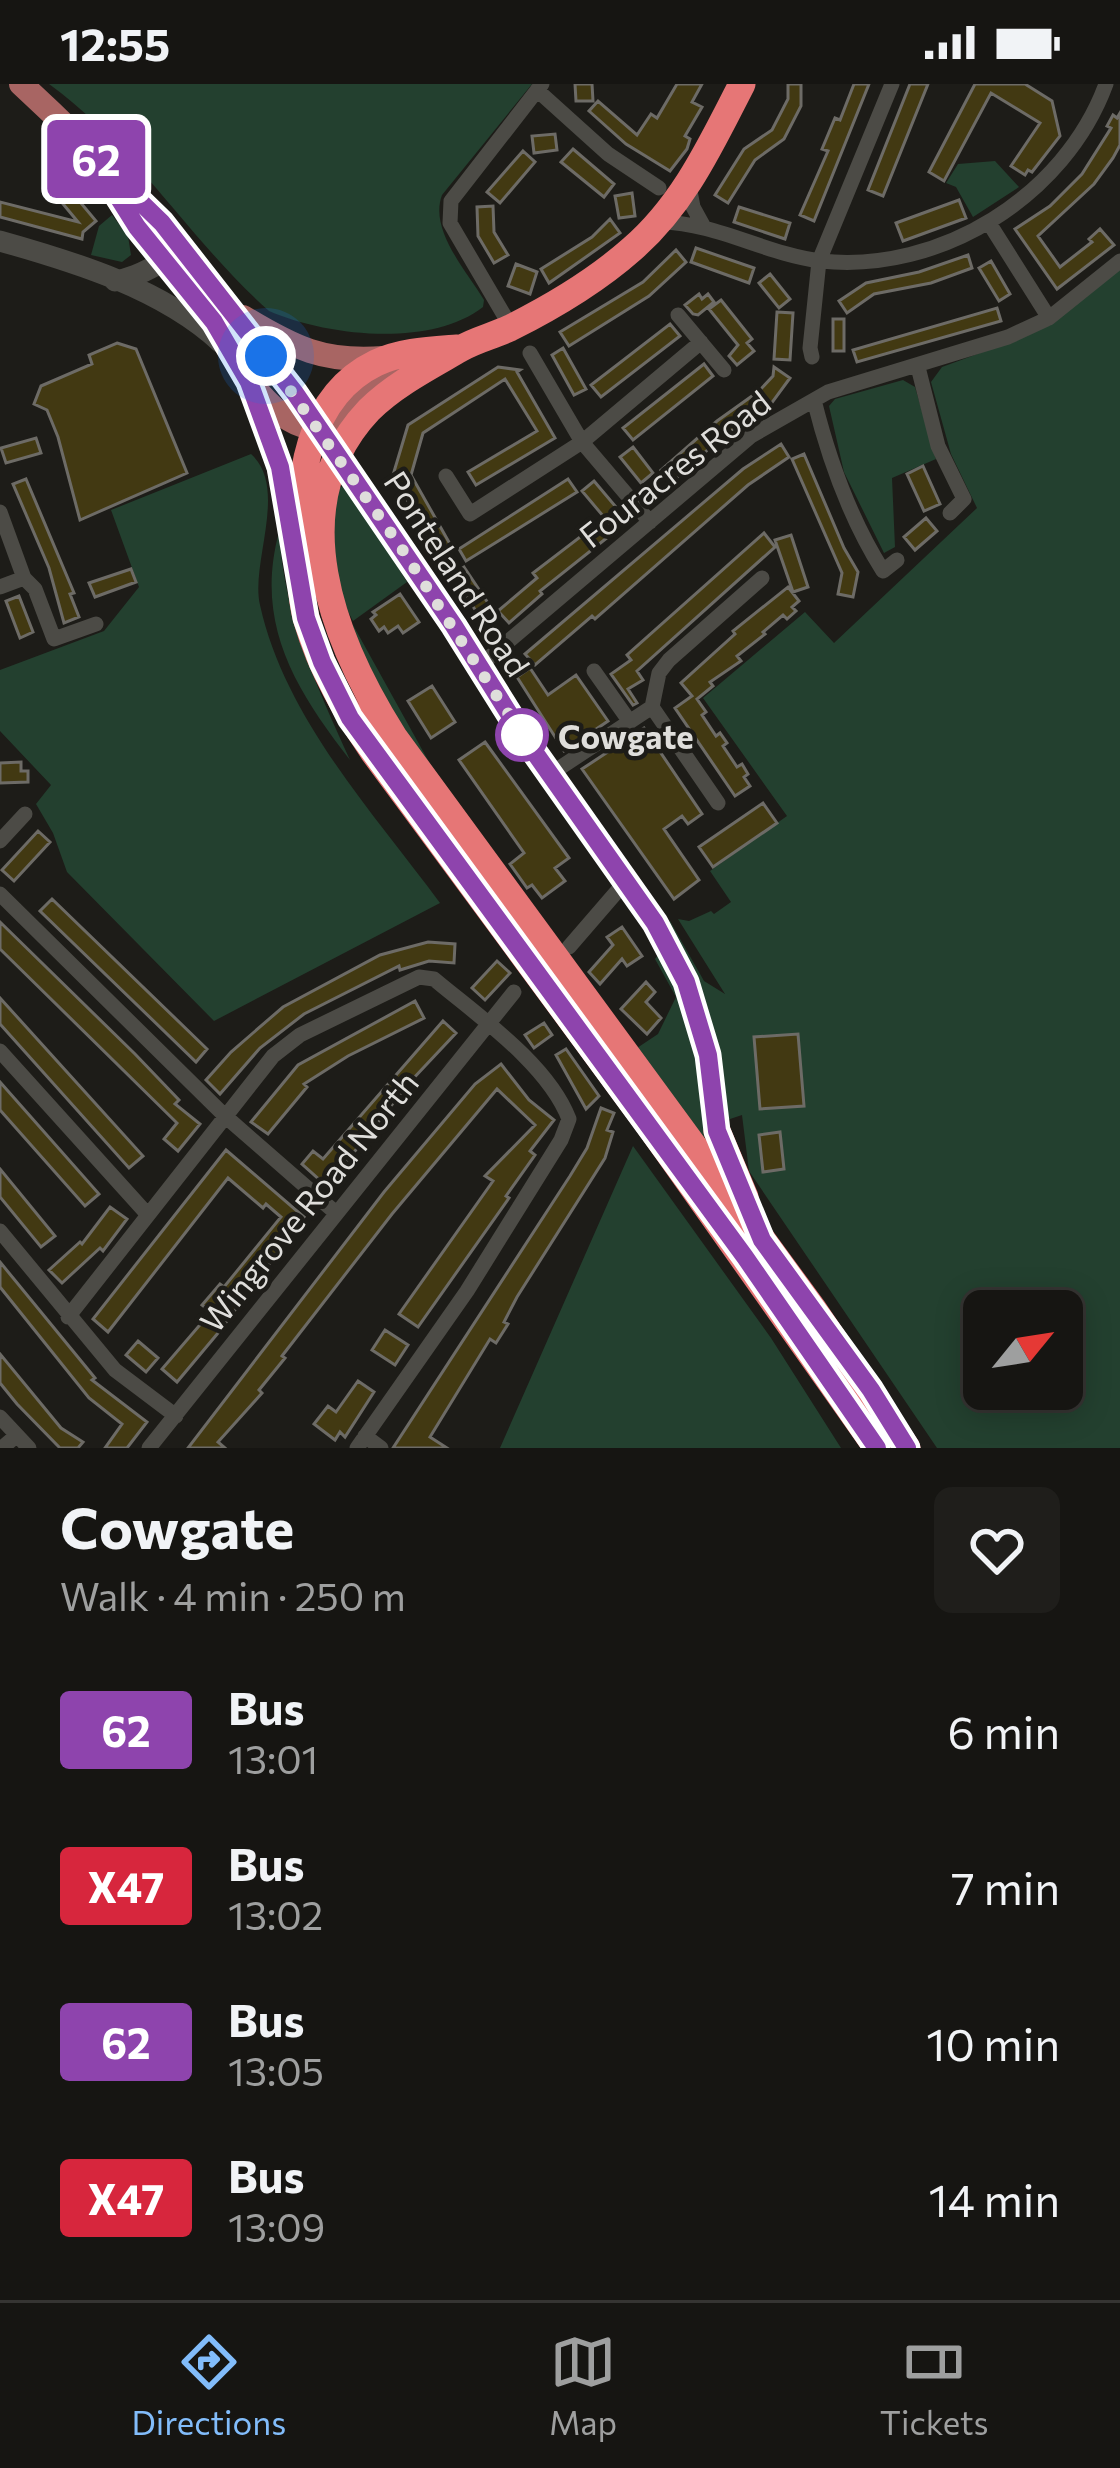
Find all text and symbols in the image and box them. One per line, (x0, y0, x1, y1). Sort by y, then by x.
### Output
text: 12:55 (60, 15, 170, 70)
line badge: 62 (42, 120, 150, 198)
text: 62 (71, 133, 121, 185)
your location (236, 326, 296, 386)
street label: Fouracres Road (570, 381, 778, 555)
street label: Ponteland Road (376, 463, 540, 683)
marker: Cowgate (497, 710, 547, 760)
place label: Cowgate (558, 715, 694, 756)
street label: Wingrove Road North (190, 1062, 426, 1340)
north arrow (963, 1290, 1083, 1410)
map controls (963, 1290, 1083, 1410)
button: heart (934, 1487, 1060, 1613)
text: Cowgate (60, 1491, 294, 1561)
text: Walk · 4 min · 250 m (60, 1571, 406, 1619)
text: Bus (228, 1679, 304, 1734)
text: 6 min (947, 1703, 1060, 1758)
text: 62 (101, 1704, 151, 1756)
text: 13:01 (228, 1734, 318, 1782)
text: Bus (228, 1835, 304, 1890)
text: 7 min (951, 1859, 1060, 1914)
text: X47 (88, 1860, 164, 1912)
text: 13:02 (228, 1890, 323, 1938)
text: Bus (228, 1991, 304, 2046)
text: 10 min (926, 2015, 1060, 2070)
text: 62 (101, 2016, 151, 2068)
text: 13:05 (228, 2046, 324, 2094)
text: Bus (228, 2147, 304, 2202)
text: 14 min (929, 2171, 1060, 2226)
text: X47 (88, 2172, 164, 2224)
text: 13:09 (228, 2202, 325, 2250)
tab: Directions (131, 2329, 286, 2442)
tab: Map (549, 2329, 617, 2442)
tab: Tickets (880, 2329, 989, 2442)

